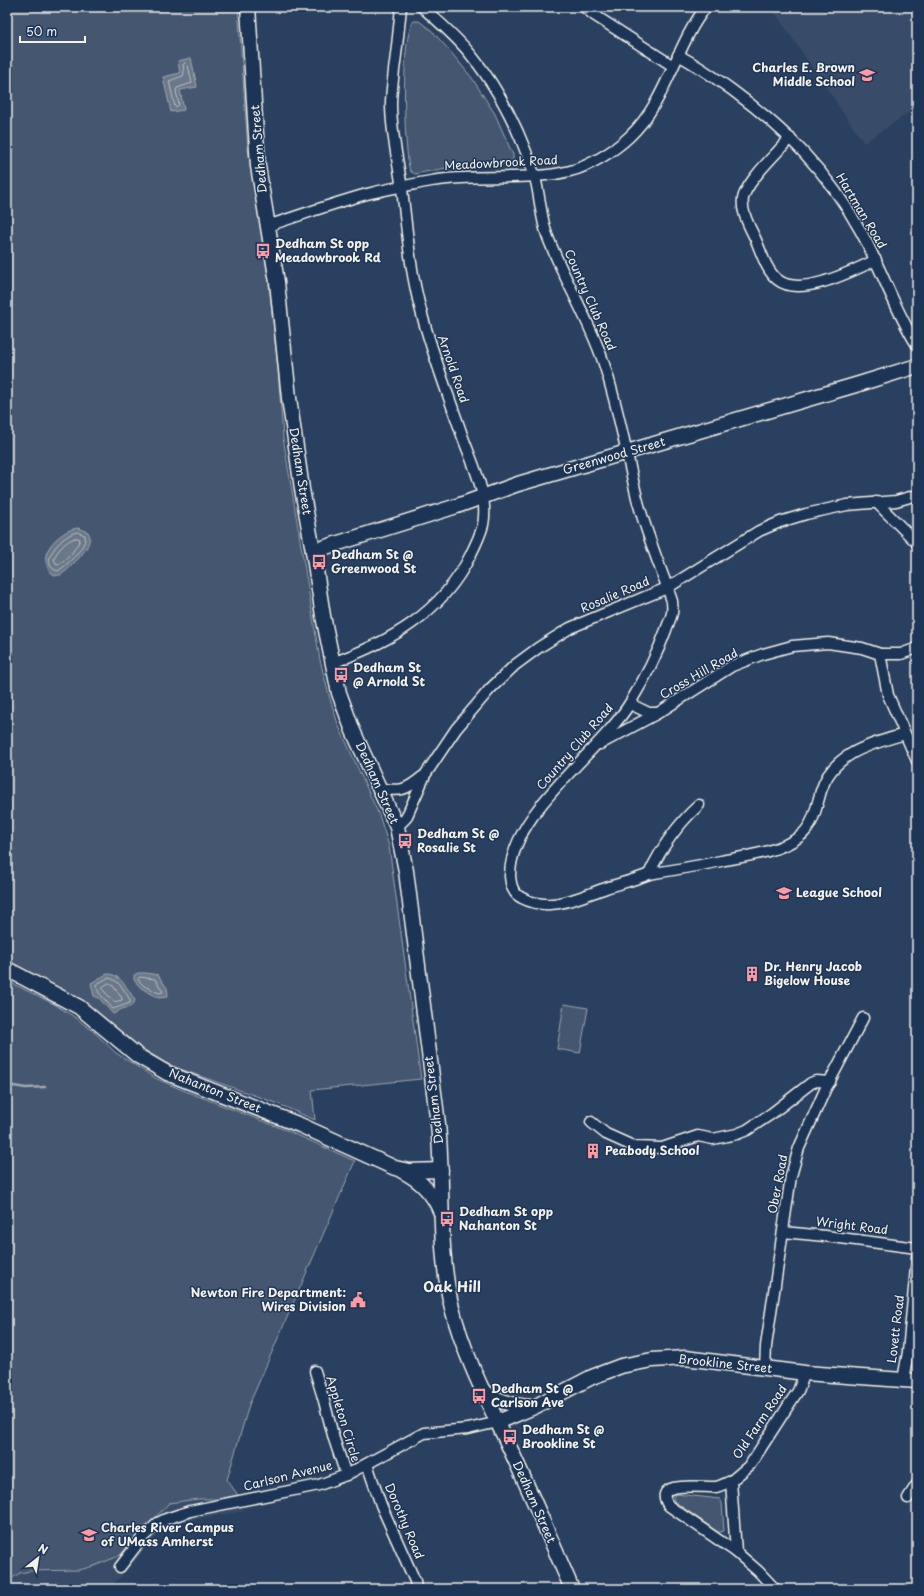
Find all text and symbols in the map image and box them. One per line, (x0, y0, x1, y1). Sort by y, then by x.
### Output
scale bar (20, 18, 85, 44)
text: 50 m (26, 22, 57, 40)
place label: Charles E. Brown Middle School (752, 58, 855, 90)
school or university icon: Charles E. Brown Middle School (858, 66, 876, 84)
street label: Dedham Street (245, 104, 271, 194)
street label: Meadowbrook Road (444, 150, 558, 174)
street label: Hartman Road (832, 169, 892, 252)
place label: Dedham St opp Meadowbrook Rd (275, 234, 381, 266)
bus stop icon: Dedham St opp Meadowbrook Rd (254, 242, 272, 260)
street label: Country Club Road (560, 246, 621, 353)
street label: Arnold Road (434, 332, 474, 405)
street label: Dedham Street (285, 426, 317, 516)
street label: Greenwood Street (560, 432, 667, 478)
place label: Dedham St @ Greenwood St (331, 545, 417, 577)
bus stop icon: Dedham St @ Greenwood St (310, 553, 328, 571)
street label: Rosalie Road (577, 571, 652, 617)
street label: Cross Hill Road (656, 643, 741, 703)
place label: Dedham St @ Arnold St (353, 658, 425, 690)
bus stop icon: Dedham St @ Arnold St (332, 666, 350, 684)
street label: Country Club Road (532, 699, 617, 793)
street label: Dedham Street (352, 739, 404, 827)
place label: Dedham St @ Rosalie St (417, 824, 500, 856)
bus stop icon: Dedham St @ Rosalie St (396, 832, 414, 850)
place label: League School (796, 883, 882, 901)
school or university icon: League School (775, 884, 793, 902)
place label: Dr. Henry Jacob Bigelow House (764, 957, 862, 989)
building icon: Dr. Henry Jacob Bigelow House (743, 965, 761, 983)
street label: Dedham Street (419, 1055, 447, 1145)
street label: Nahanton Street (167, 1063, 264, 1117)
place label: Peabody School (605, 1141, 700, 1159)
building icon: Peabody School (584, 1142, 602, 1160)
street label: Ober Road (762, 1153, 792, 1215)
place label: Dedham St opp Nahanton St (459, 1202, 553, 1234)
bus stop icon: Dedham St opp Nahanton St (438, 1210, 456, 1228)
street label: Wright Road (815, 1212, 889, 1238)
district label: Oak Hill (423, 1276, 481, 1297)
place label: Newton Fire Department: Wires Division (191, 1283, 346, 1315)
public building icon: Newton Fire Department: Wires Division (349, 1291, 367, 1309)
street label: Lovett Road (882, 1294, 908, 1364)
street label: Brookline Street (677, 1349, 773, 1377)
street label: Appleton Circle (322, 1373, 366, 1465)
place label: Dedham St @ Carlson Ave (491, 1379, 574, 1411)
street label: Old Farm Road (728, 1381, 791, 1462)
bus stop icon: Dedham St @ Carlson Ave (470, 1387, 488, 1405)
place label: Dedham St @ Brookline St (522, 1420, 605, 1452)
bus stop icon: Dedham St @ Brookline St (501, 1428, 519, 1446)
street label: Carlson Avenue (241, 1455, 334, 1495)
street label: Dedham Street (509, 1458, 561, 1546)
street label: Dorothy Road (381, 1480, 429, 1561)
place label: Charles River Campus of UMass Amherst (101, 1518, 234, 1550)
school or university icon: Charles River Campus of UMass Amherst (80, 1526, 98, 1544)
north arrow (18, 1538, 58, 1578)
text: N (35, 1539, 52, 1559)

